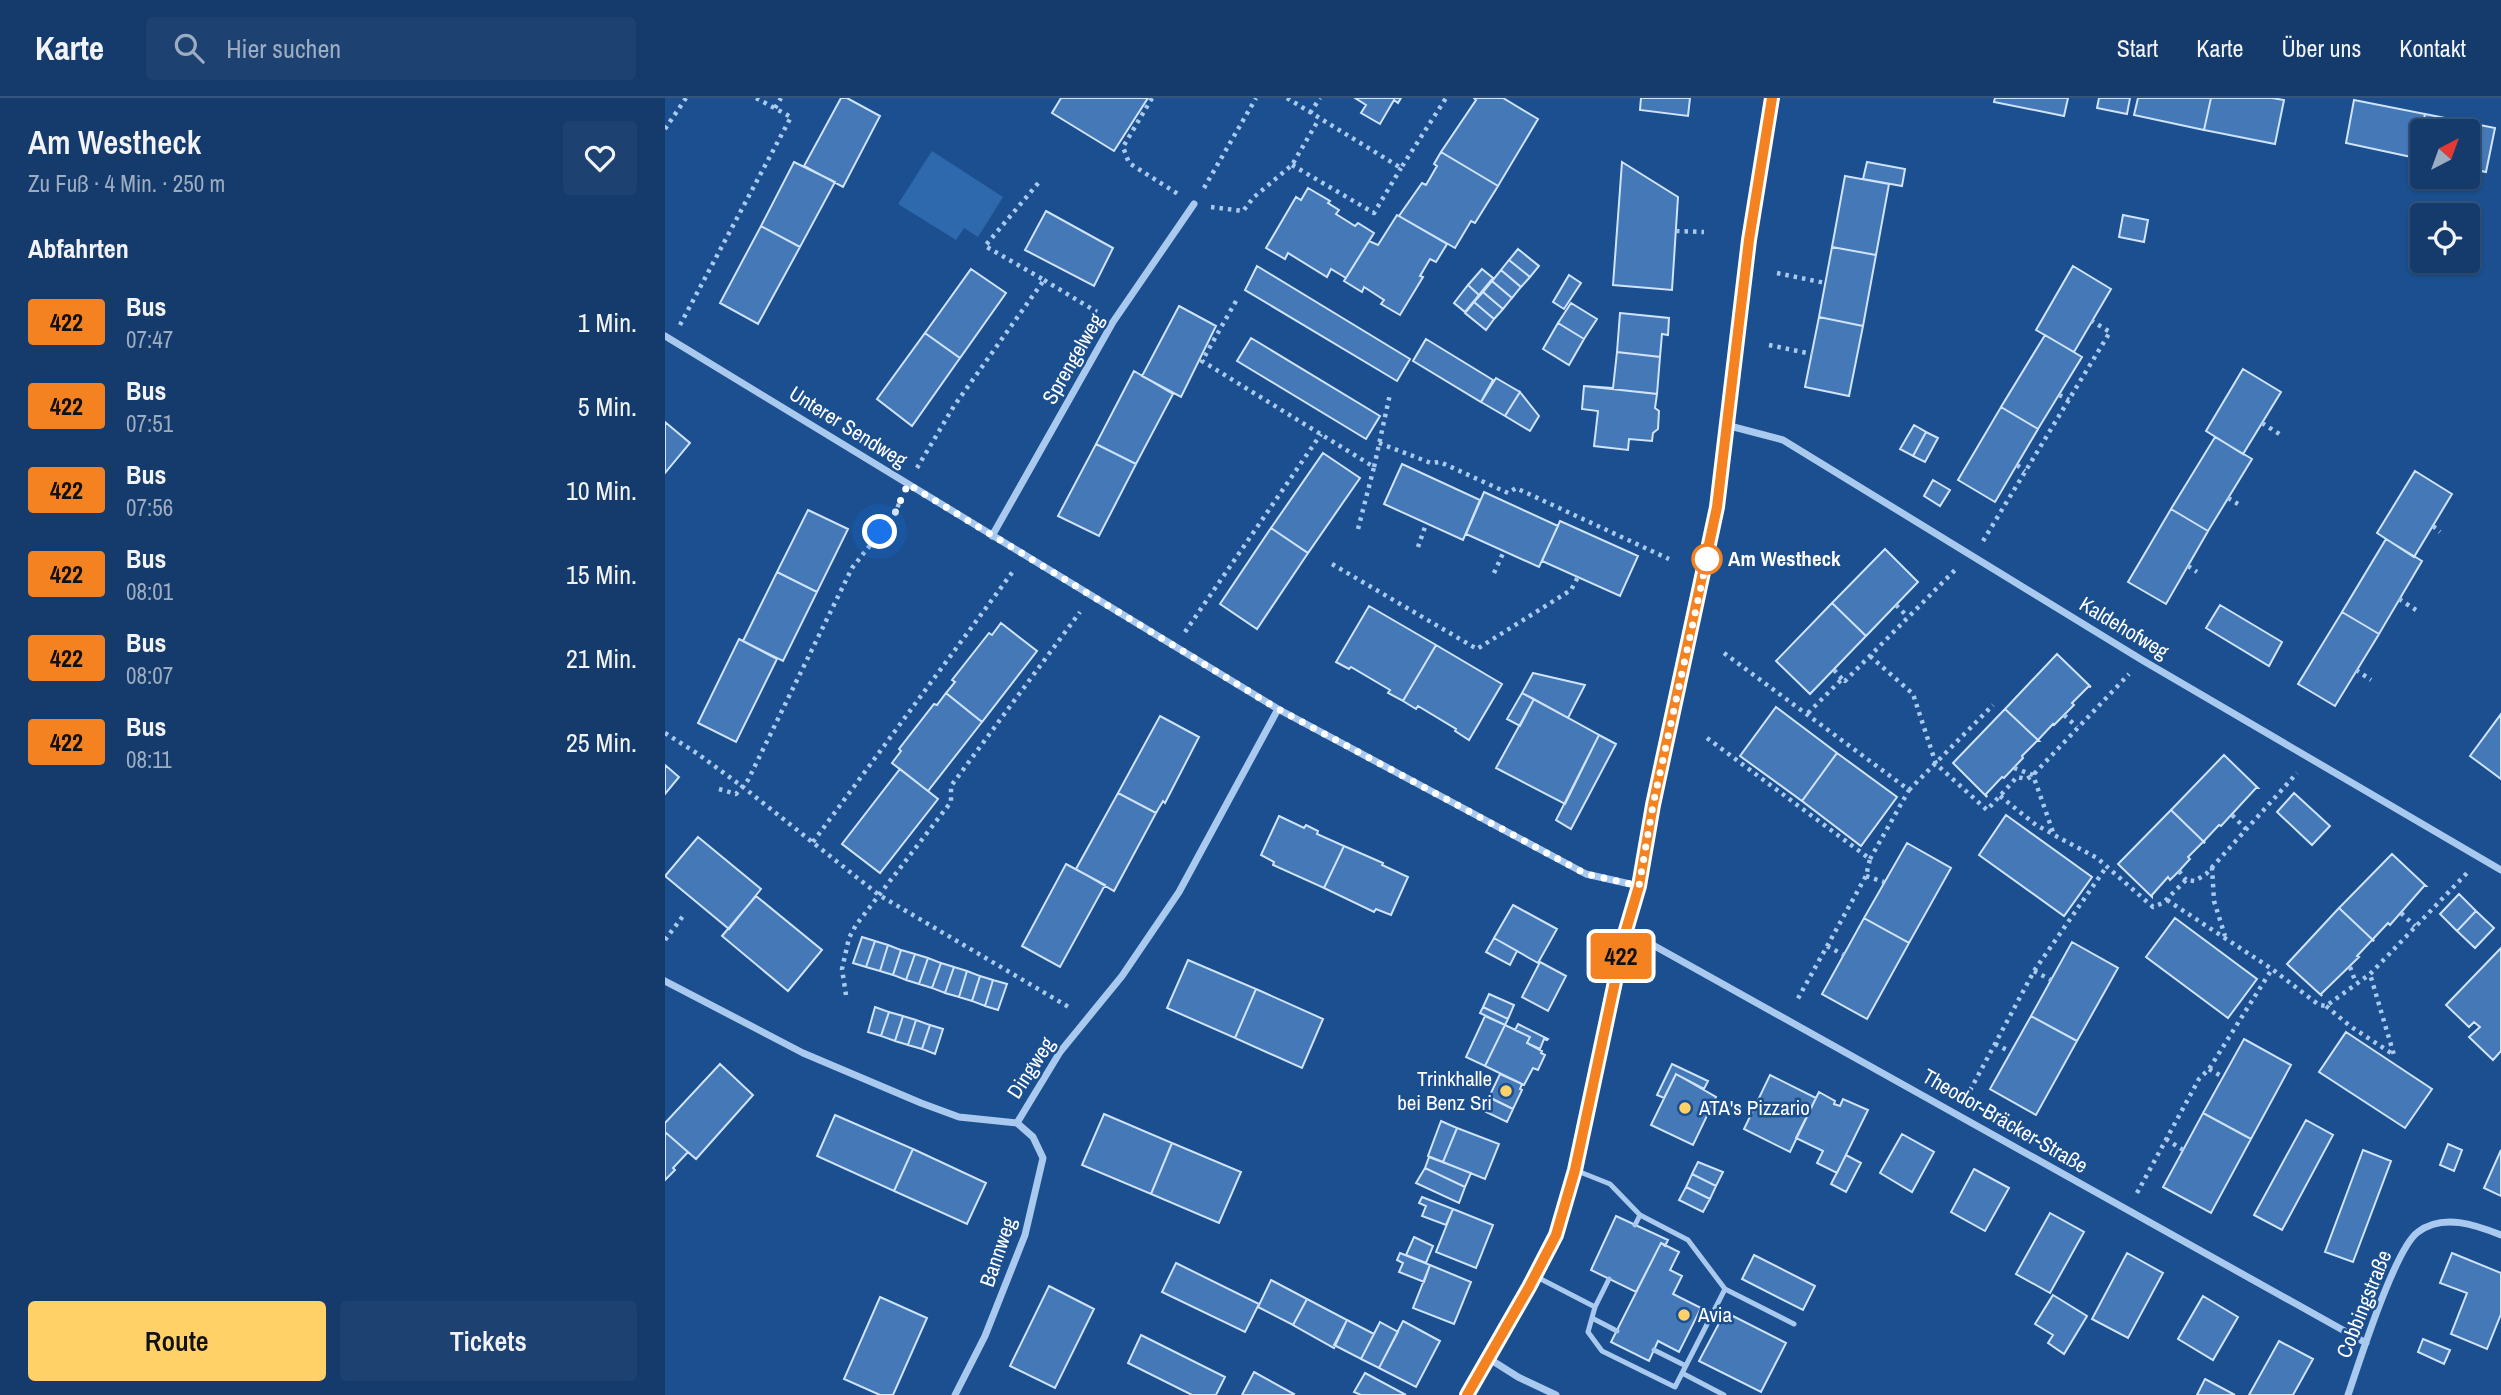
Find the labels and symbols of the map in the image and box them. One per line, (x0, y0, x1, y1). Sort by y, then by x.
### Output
north arrow (2410, 119, 2480, 189)
street label: Sprengelweg (1035, 308, 1110, 410)
street label: Unterer Sendweg (784, 379, 913, 475)
your location (862, 514, 897, 549)
marker: Am Westheck (1692, 544, 1722, 574)
place label: Am Westheck (1728, 544, 1841, 573)
street label: Kaldehofweg (2074, 590, 2175, 666)
line badge: 422 (1581, 933, 1661, 979)
street label: Dingweg (1000, 1031, 1061, 1104)
street label: Theodor-Bräcker-Straße (1917, 1061, 2093, 1180)
place label: Trinkhalle bei Benz Sri (1397, 1064, 1492, 1117)
marker: Trinkhalle bei Benz Sri (1498, 1083, 1514, 1099)
place label: ATA's Pizzario (1698, 1093, 1810, 1122)
marker: ATA's Pizzario (1677, 1100, 1693, 1116)
street label: Bannweg (972, 1213, 1023, 1291)
street label: Cobbingstraße (2329, 1246, 2398, 1362)
place label: Avia (1697, 1300, 1733, 1329)
marker: Avia (1676, 1307, 1692, 1323)

